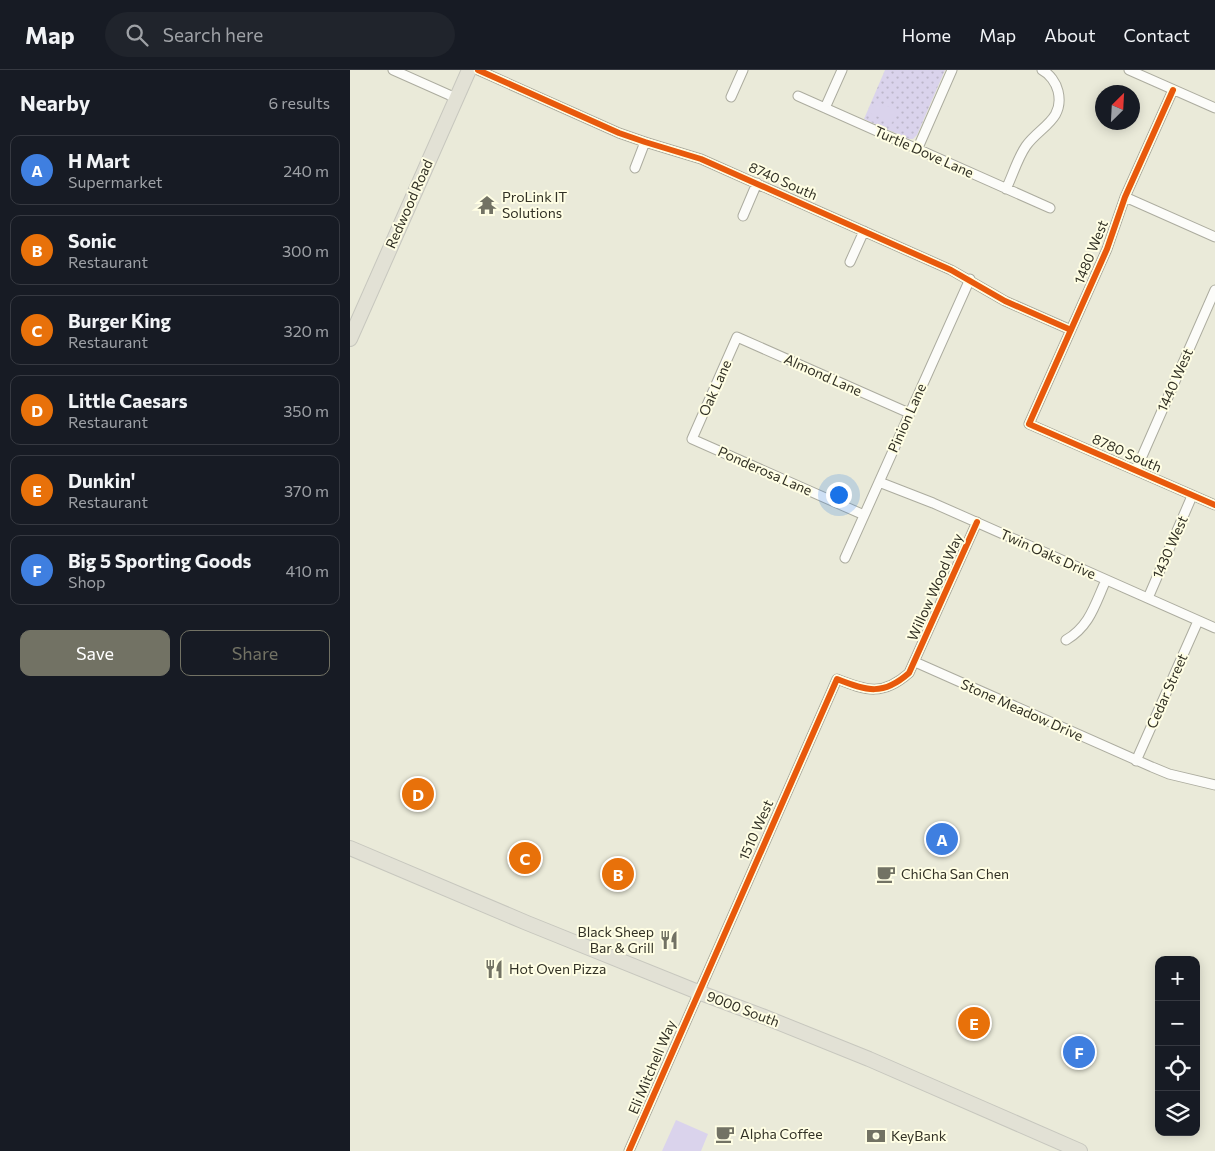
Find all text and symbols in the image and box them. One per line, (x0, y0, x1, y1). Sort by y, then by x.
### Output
search box (105, 12, 455, 57)
text: Map (25, 20, 75, 49)
icon: search (123, 21, 151, 49)
text: Search here (163, 23, 263, 46)
text: Home (902, 24, 951, 46)
text: Map (979, 24, 1016, 46)
text: About (1044, 24, 1096, 46)
text: Contact (1124, 24, 1190, 46)
north arrow (1095, 85, 1140, 130)
text: Nearby (20, 90, 90, 115)
text: 6 results (269, 93, 330, 112)
street label: Turtle Dove Lane (872, 122, 976, 181)
text: H Mart (68, 149, 130, 172)
street label: Redwood Road (381, 157, 436, 251)
street label: 8740 South (746, 158, 820, 203)
text: A (31, 161, 43, 180)
text: 240 m (283, 161, 329, 180)
text: Supermarket (68, 172, 163, 191)
place label: ProLink IT Solutions (502, 188, 567, 221)
temple icon: ProLink IT Solutions (476, 194, 498, 216)
street label: 1480 West (1070, 217, 1111, 286)
text: Sonic (68, 229, 116, 252)
text: B (32, 241, 42, 260)
text: 300 m (282, 241, 329, 260)
text: Restaurant (68, 252, 148, 271)
text: Burger King (68, 309, 171, 332)
text: C (32, 321, 42, 340)
text: 320 m (284, 321, 329, 340)
text: Restaurant (68, 332, 148, 351)
street label: 1440 West (1153, 345, 1196, 414)
street label: Almond Lane (782, 350, 865, 399)
street label: Oak Lane (695, 357, 734, 419)
street label: Pinion Lane (884, 381, 929, 455)
text: Little Caesars (68, 389, 188, 412)
text: D (31, 401, 43, 420)
text: 350 m (283, 401, 329, 420)
text: Restaurant (68, 412, 148, 431)
street label: 8780 South (1090, 430, 1165, 475)
street label: Ponderosa Lane (716, 442, 815, 499)
text: Dunkin' (68, 469, 135, 492)
text: E (32, 481, 42, 500)
text: 370 m (284, 481, 329, 500)
your location (826, 482, 852, 508)
text: Restaurant (68, 492, 148, 511)
street label: 1430 West (1148, 513, 1191, 581)
street label: Twin Oaks Drive (998, 525, 1099, 582)
street label: Willow Wood Way (903, 530, 966, 643)
text: Big 5 Sporting Goods (68, 549, 251, 572)
text: F (32, 561, 42, 580)
text: 410 m (286, 561, 329, 580)
text: Shop (68, 572, 106, 591)
button: Save (20, 630, 170, 676)
button: Share (180, 630, 330, 676)
street label: Cedar Street (1142, 650, 1191, 731)
street label: Stone Meadow Drive (958, 675, 1086, 744)
pin: D (402, 775, 434, 813)
street label: 1510 West (735, 797, 777, 863)
pin: A (926, 820, 958, 858)
pin: C (509, 839, 541, 877)
pin: B (602, 855, 634, 893)
cafe icon: ChiCha San Chen (875, 863, 897, 885)
place label: ChiCha San Chen (901, 865, 1009, 882)
place label: Black Sheep Bar & Grill (578, 923, 654, 956)
restaurant icon: Black Sheep Bar & Grill (658, 929, 680, 951)
map controls (1155, 956, 1200, 1136)
button: + (1155, 956, 1200, 1001)
restaurant icon: Hot Oven Pizza (483, 958, 505, 980)
place label: Hot Oven Pizza (509, 960, 606, 977)
street label: 9000 South (704, 987, 782, 1030)
button: − (1155, 1001, 1200, 1046)
pin: E (958, 1004, 990, 1042)
street label: Eli Mitchell Way (624, 1017, 679, 1117)
pin: F (1063, 1033, 1095, 1071)
button: locate (1155, 1046, 1200, 1091)
button: layers (1155, 1091, 1200, 1136)
cafe icon: Alpha Coffee (714, 1123, 736, 1145)
place label: Alpha Coffee (740, 1125, 823, 1142)
bank icon: KeyBank (865, 1125, 887, 1147)
place label: KeyBank (891, 1127, 947, 1144)

